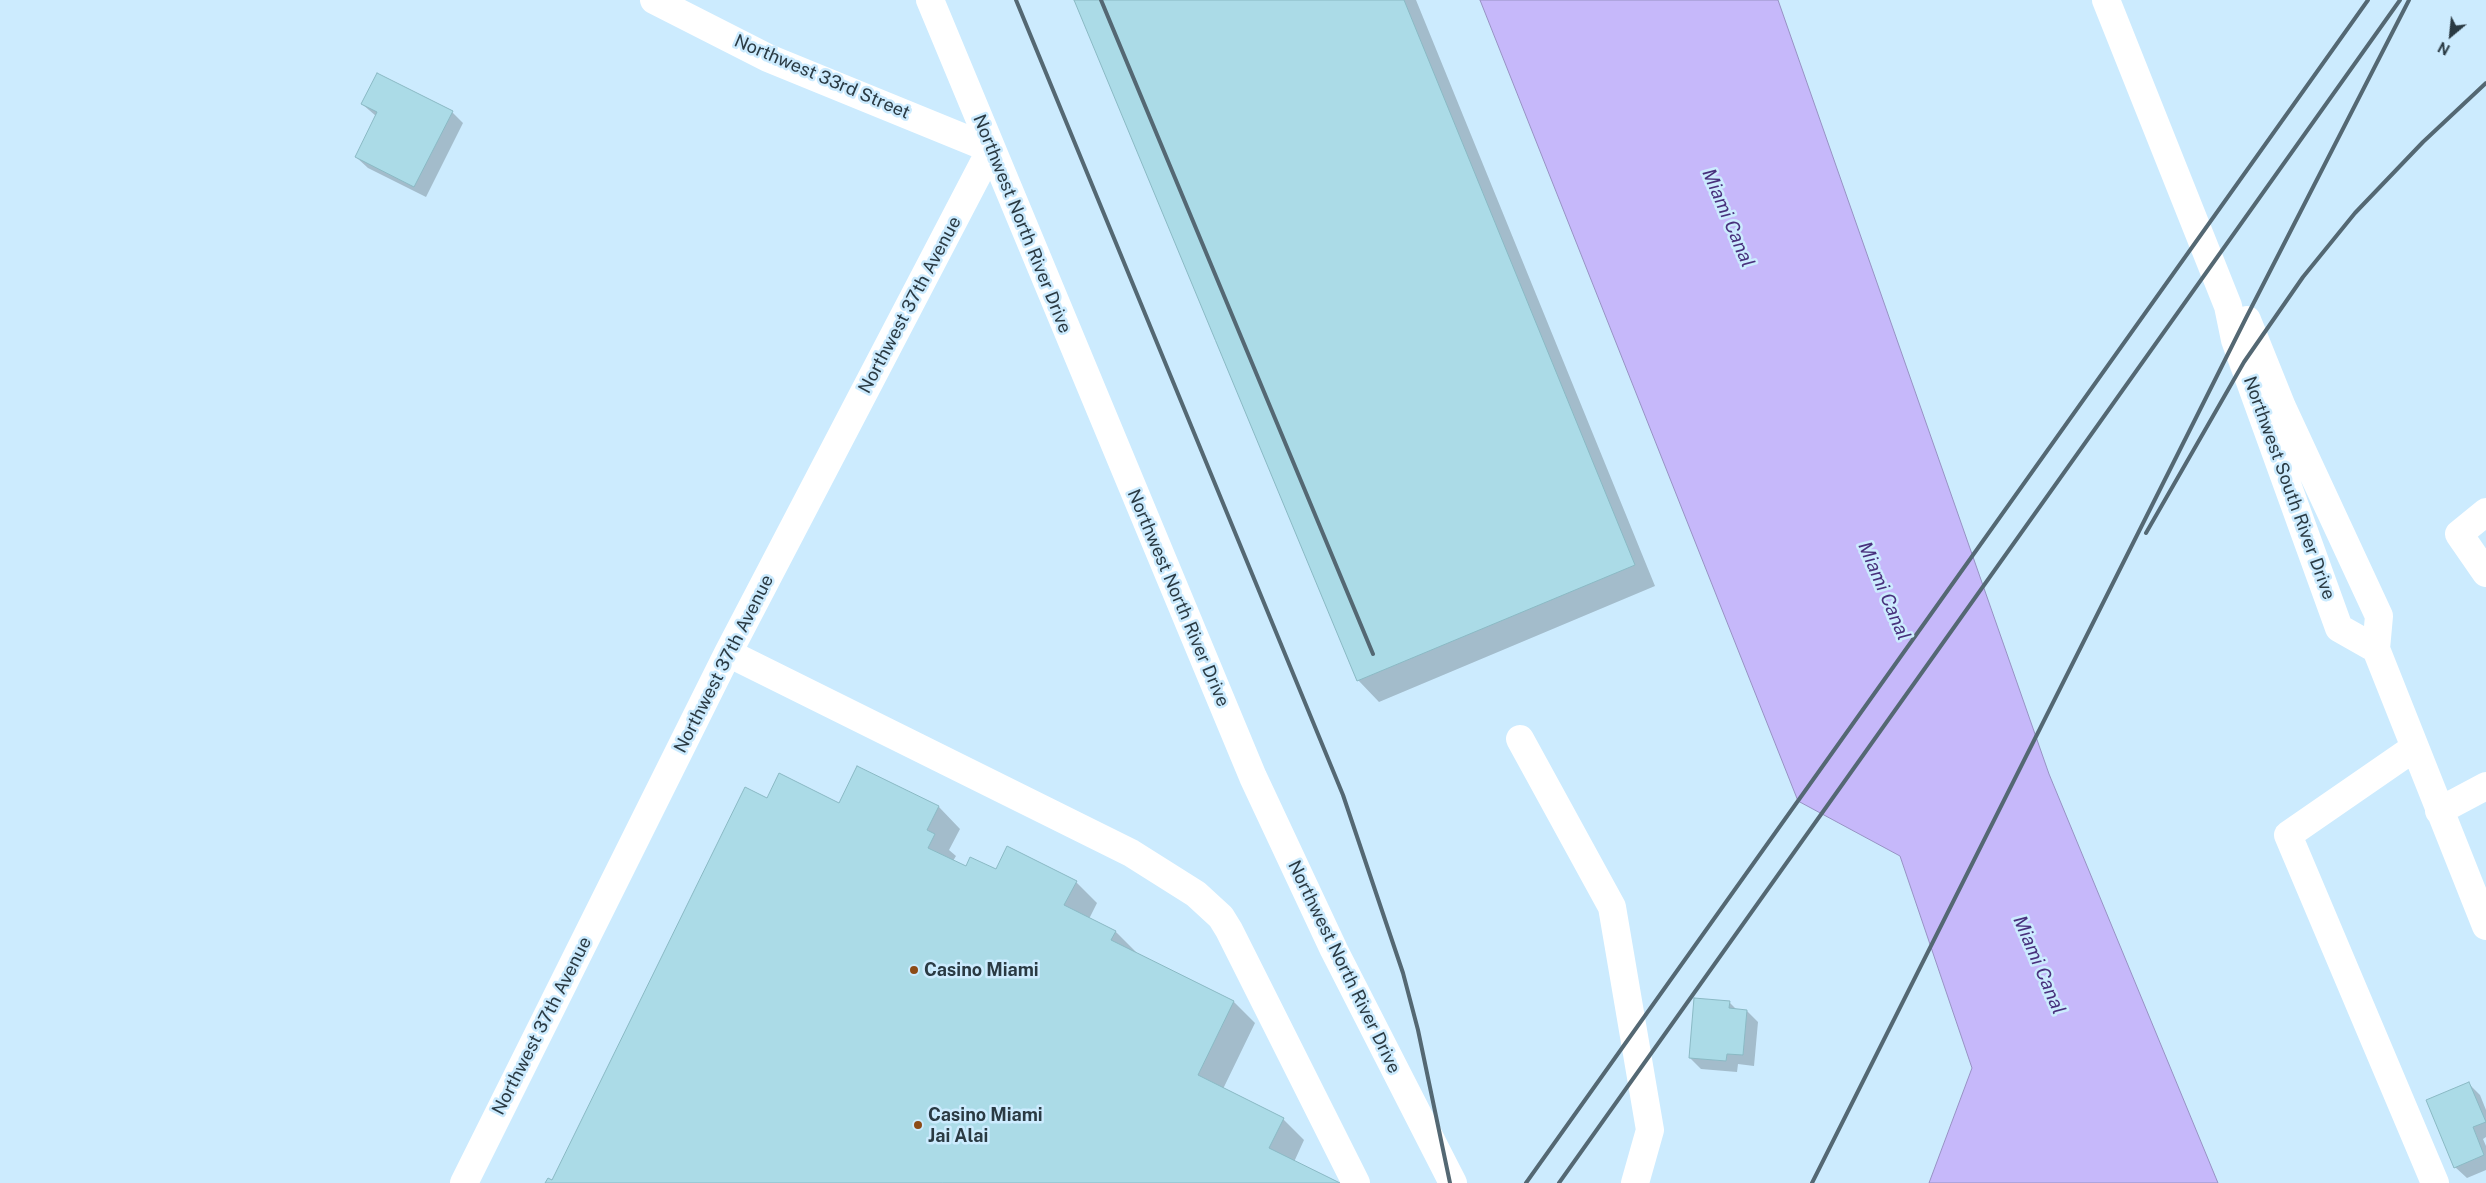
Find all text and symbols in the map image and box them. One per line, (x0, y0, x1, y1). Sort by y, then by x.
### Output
north arrow (2426, 10, 2476, 60)
street label: Northwest 33rd Street (731, 30, 913, 124)
text: N (2435, 39, 2453, 58)
street label: Northwest North River Drive (968, 111, 1076, 337)
water label: Miami Canal (1697, 165, 1759, 271)
street label: Northwest 37th Avenue (854, 213, 966, 397)
street label: Northwest South River Drive (2238, 373, 2340, 603)
street label: Northwest North River Drive (1122, 486, 1234, 710)
water label: Miami Canal (1853, 538, 1915, 644)
street label: Northwest 37th Avenue (670, 571, 778, 757)
street label: Northwest North River Drive (1283, 857, 1405, 1077)
water label: Miami Canal (2008, 912, 2070, 1018)
street label: Northwest 37th Avenue (488, 933, 596, 1119)
place label: Casino Miami (924, 959, 1039, 981)
marker: Casino Miami (908, 964, 920, 976)
place label: Casino Miami Jai Alai (928, 1104, 1043, 1146)
marker: Casino Miami Jai Alai (912, 1119, 924, 1131)

